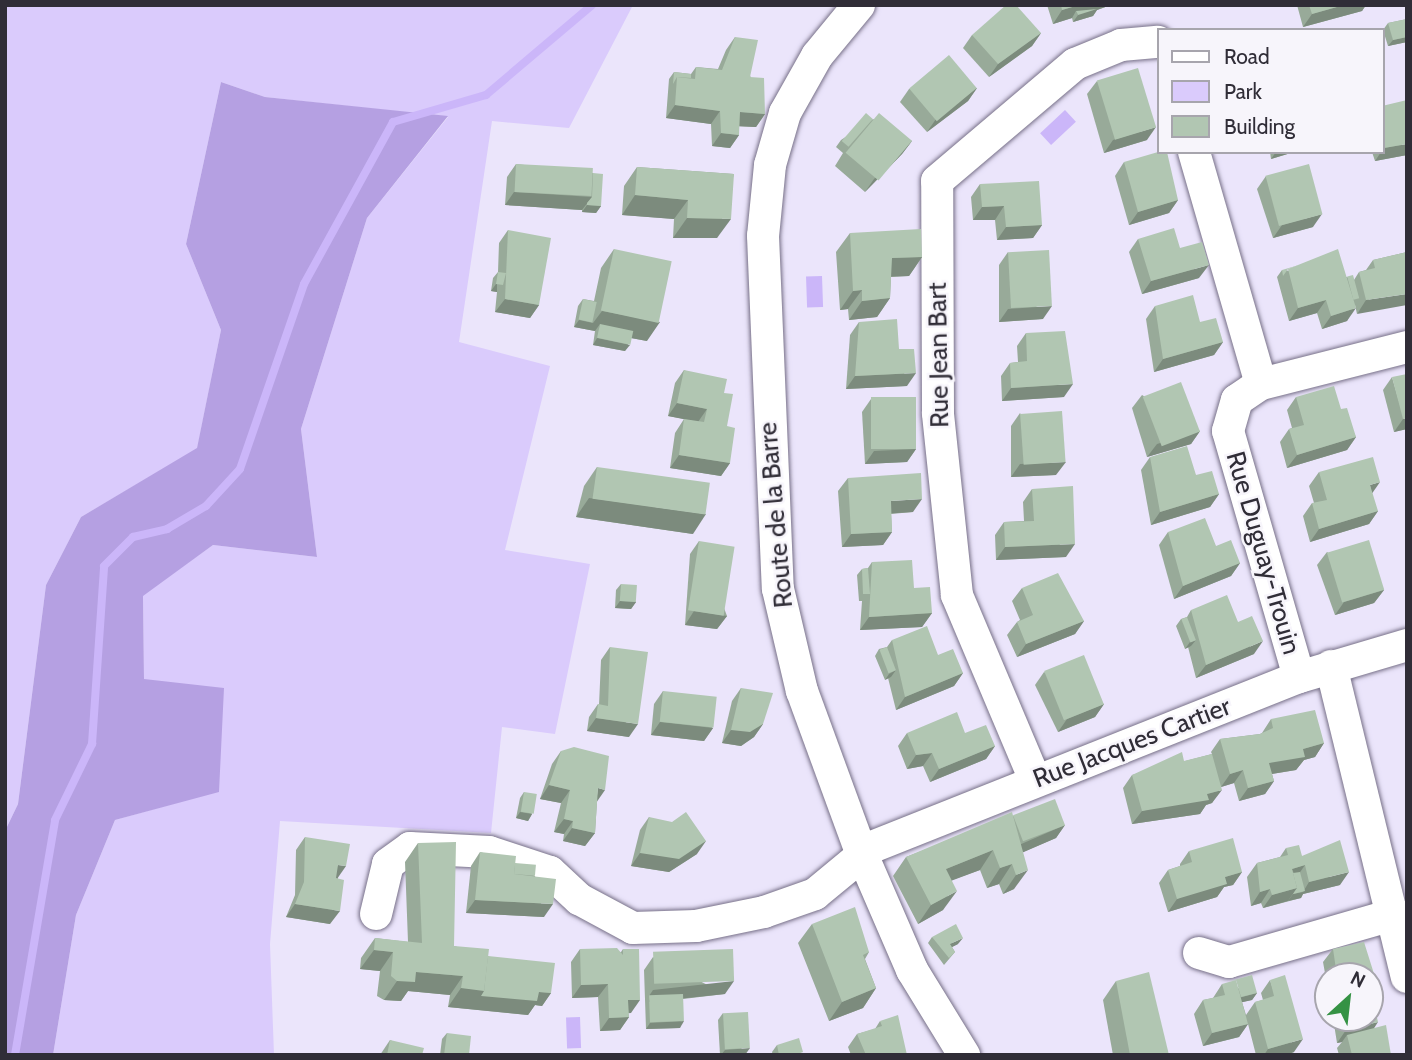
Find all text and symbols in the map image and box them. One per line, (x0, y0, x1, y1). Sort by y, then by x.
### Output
legend (1156, 28, 1384, 154)
text: Road (1224, 44, 1270, 69)
text: Park (1224, 79, 1262, 104)
text: Building (1224, 114, 1295, 139)
street label: Rue Jean Bart (922, 282, 956, 428)
street label: Route de la Barre (752, 421, 800, 609)
street label: Rue Duguay-Trouin (1219, 448, 1307, 658)
street label: Rue Jacques Cartier (1029, 691, 1235, 795)
north arrow (1314, 962, 1384, 1032)
text: N (1347, 966, 1369, 993)

